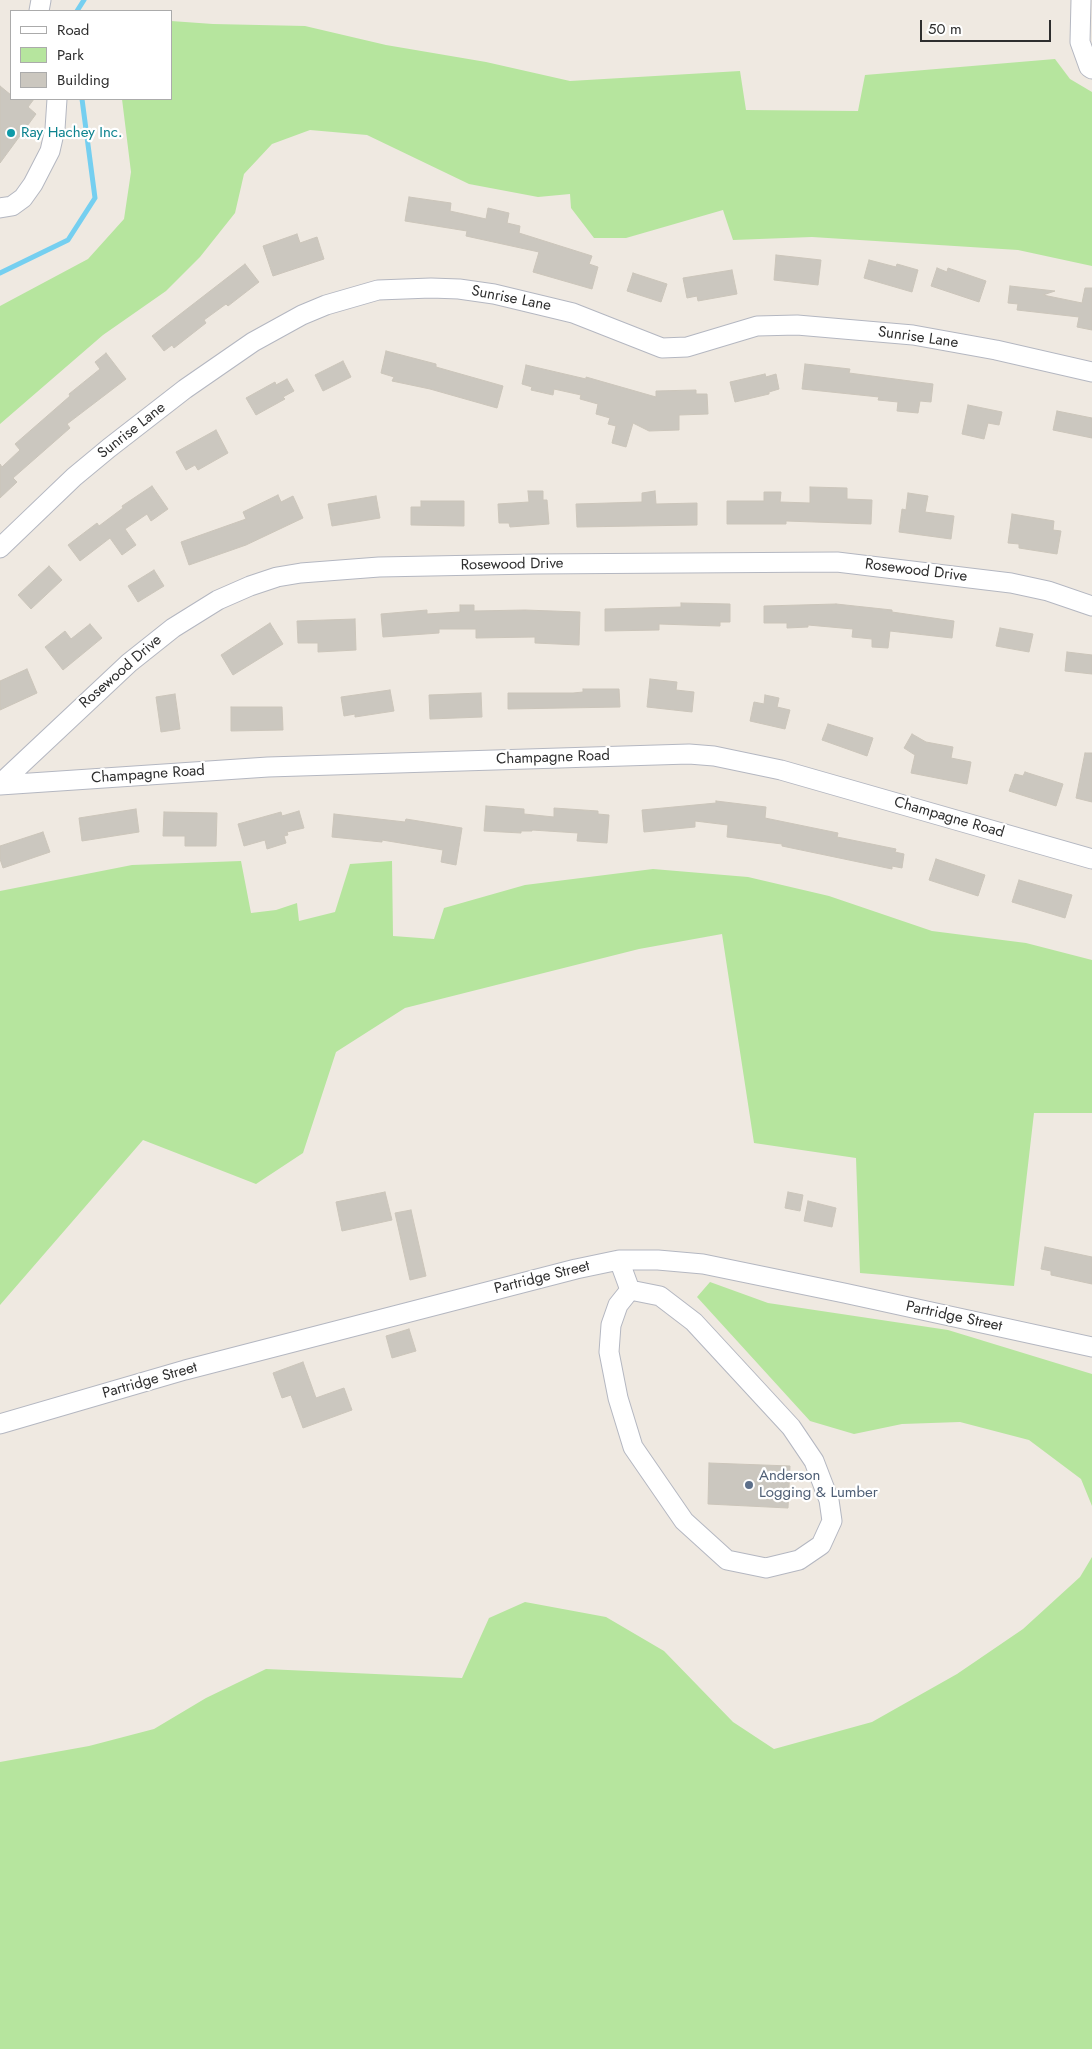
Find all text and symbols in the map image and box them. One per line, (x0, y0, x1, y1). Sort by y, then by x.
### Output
legend (10, 10, 172, 100)
scale bar (922, 10, 1053, 42)
text: 50 m (928, 18, 962, 40)
text: Road (57, 19, 89, 41)
text: Park (57, 44, 84, 66)
text: Building (57, 69, 109, 91)
place label: Ray Hachey Inc. (21, 124, 122, 142)
marker: Ray Hachey Inc. (5, 127, 17, 139)
street label: Sunrise Lane (470, 282, 552, 316)
street label: Sunrise Lane (877, 323, 959, 353)
street label: Sunrise Lane (95, 399, 169, 463)
street label: Rosewood Drive (460, 555, 564, 575)
street label: Rosewood Drive (864, 556, 968, 586)
street label: Rosewood Drive (76, 631, 166, 713)
street label: Champagne Road (496, 747, 610, 769)
street label: Champagne Road (91, 762, 205, 788)
street label: Champagne Road (892, 794, 1006, 842)
street label: Partridge Street (492, 1257, 592, 1299)
street label: Partridge Street (904, 1298, 1004, 1336)
street label: Partridge Street (100, 1359, 200, 1403)
place label: Anderson Logging & Lumber (759, 1467, 878, 1502)
marker: Anderson Logging & Lumber (743, 1479, 755, 1491)

